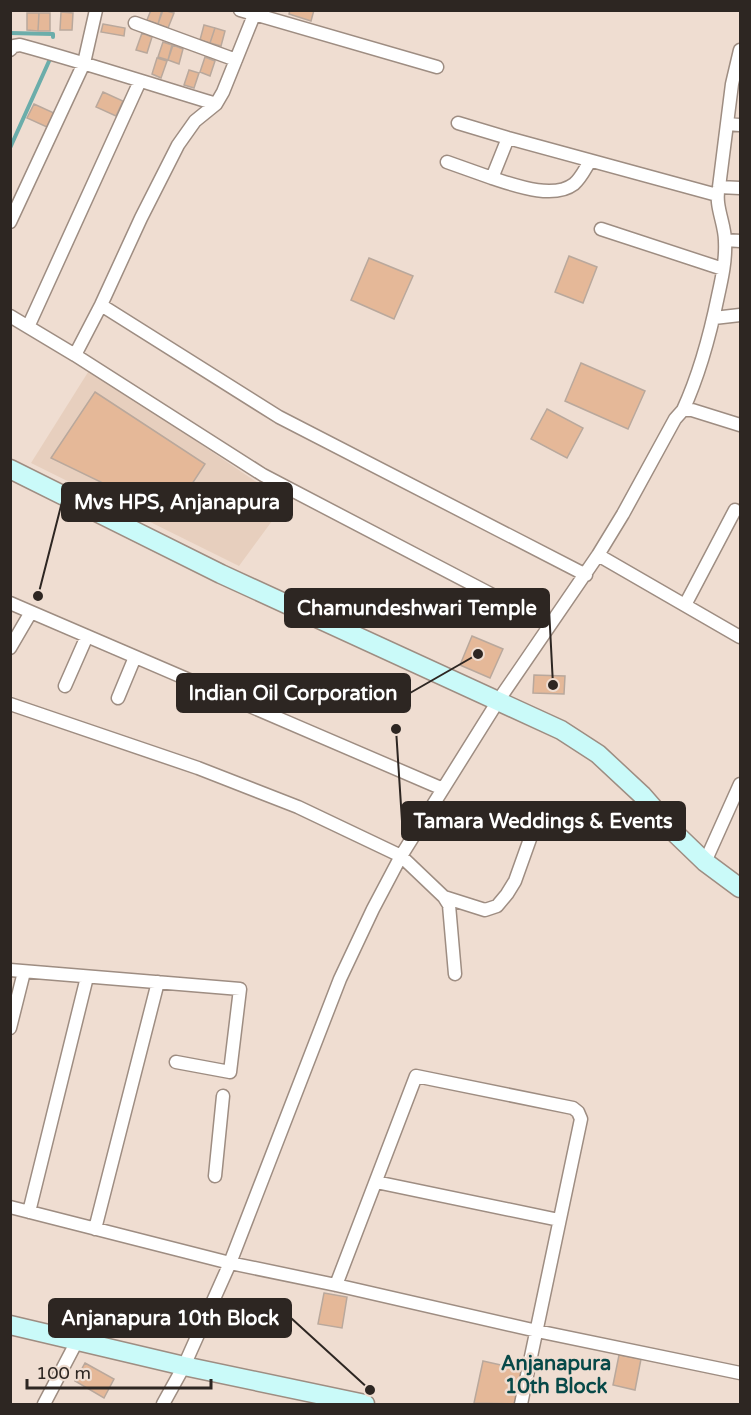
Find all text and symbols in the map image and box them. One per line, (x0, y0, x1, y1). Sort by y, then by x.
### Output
callout: Mvs HPS, Anjanapura (62, 483, 292, 521)
text: Mvs HPS, Anjanapura (74, 491, 280, 515)
callout: Chamundeshwari Temple (285, 589, 549, 627)
text: Chamundeshwari Temple (297, 597, 537, 621)
callout: Indian Oil Corporation (177, 674, 410, 712)
text: Indian Oil Corporation (189, 682, 397, 706)
callout: Tamara Weddings & Events (402, 802, 685, 840)
text: Tamara Weddings & Events (412, 810, 673, 834)
callout: Anjanapura 10th Block (49, 1299, 291, 1337)
text: Anjanapura 10th Block (61, 1307, 279, 1331)
scale bar (27, 1352, 212, 1390)
district label: Anjanapura 10th Block (501, 1352, 611, 1399)
text: 100 m (36, 1362, 91, 1384)

